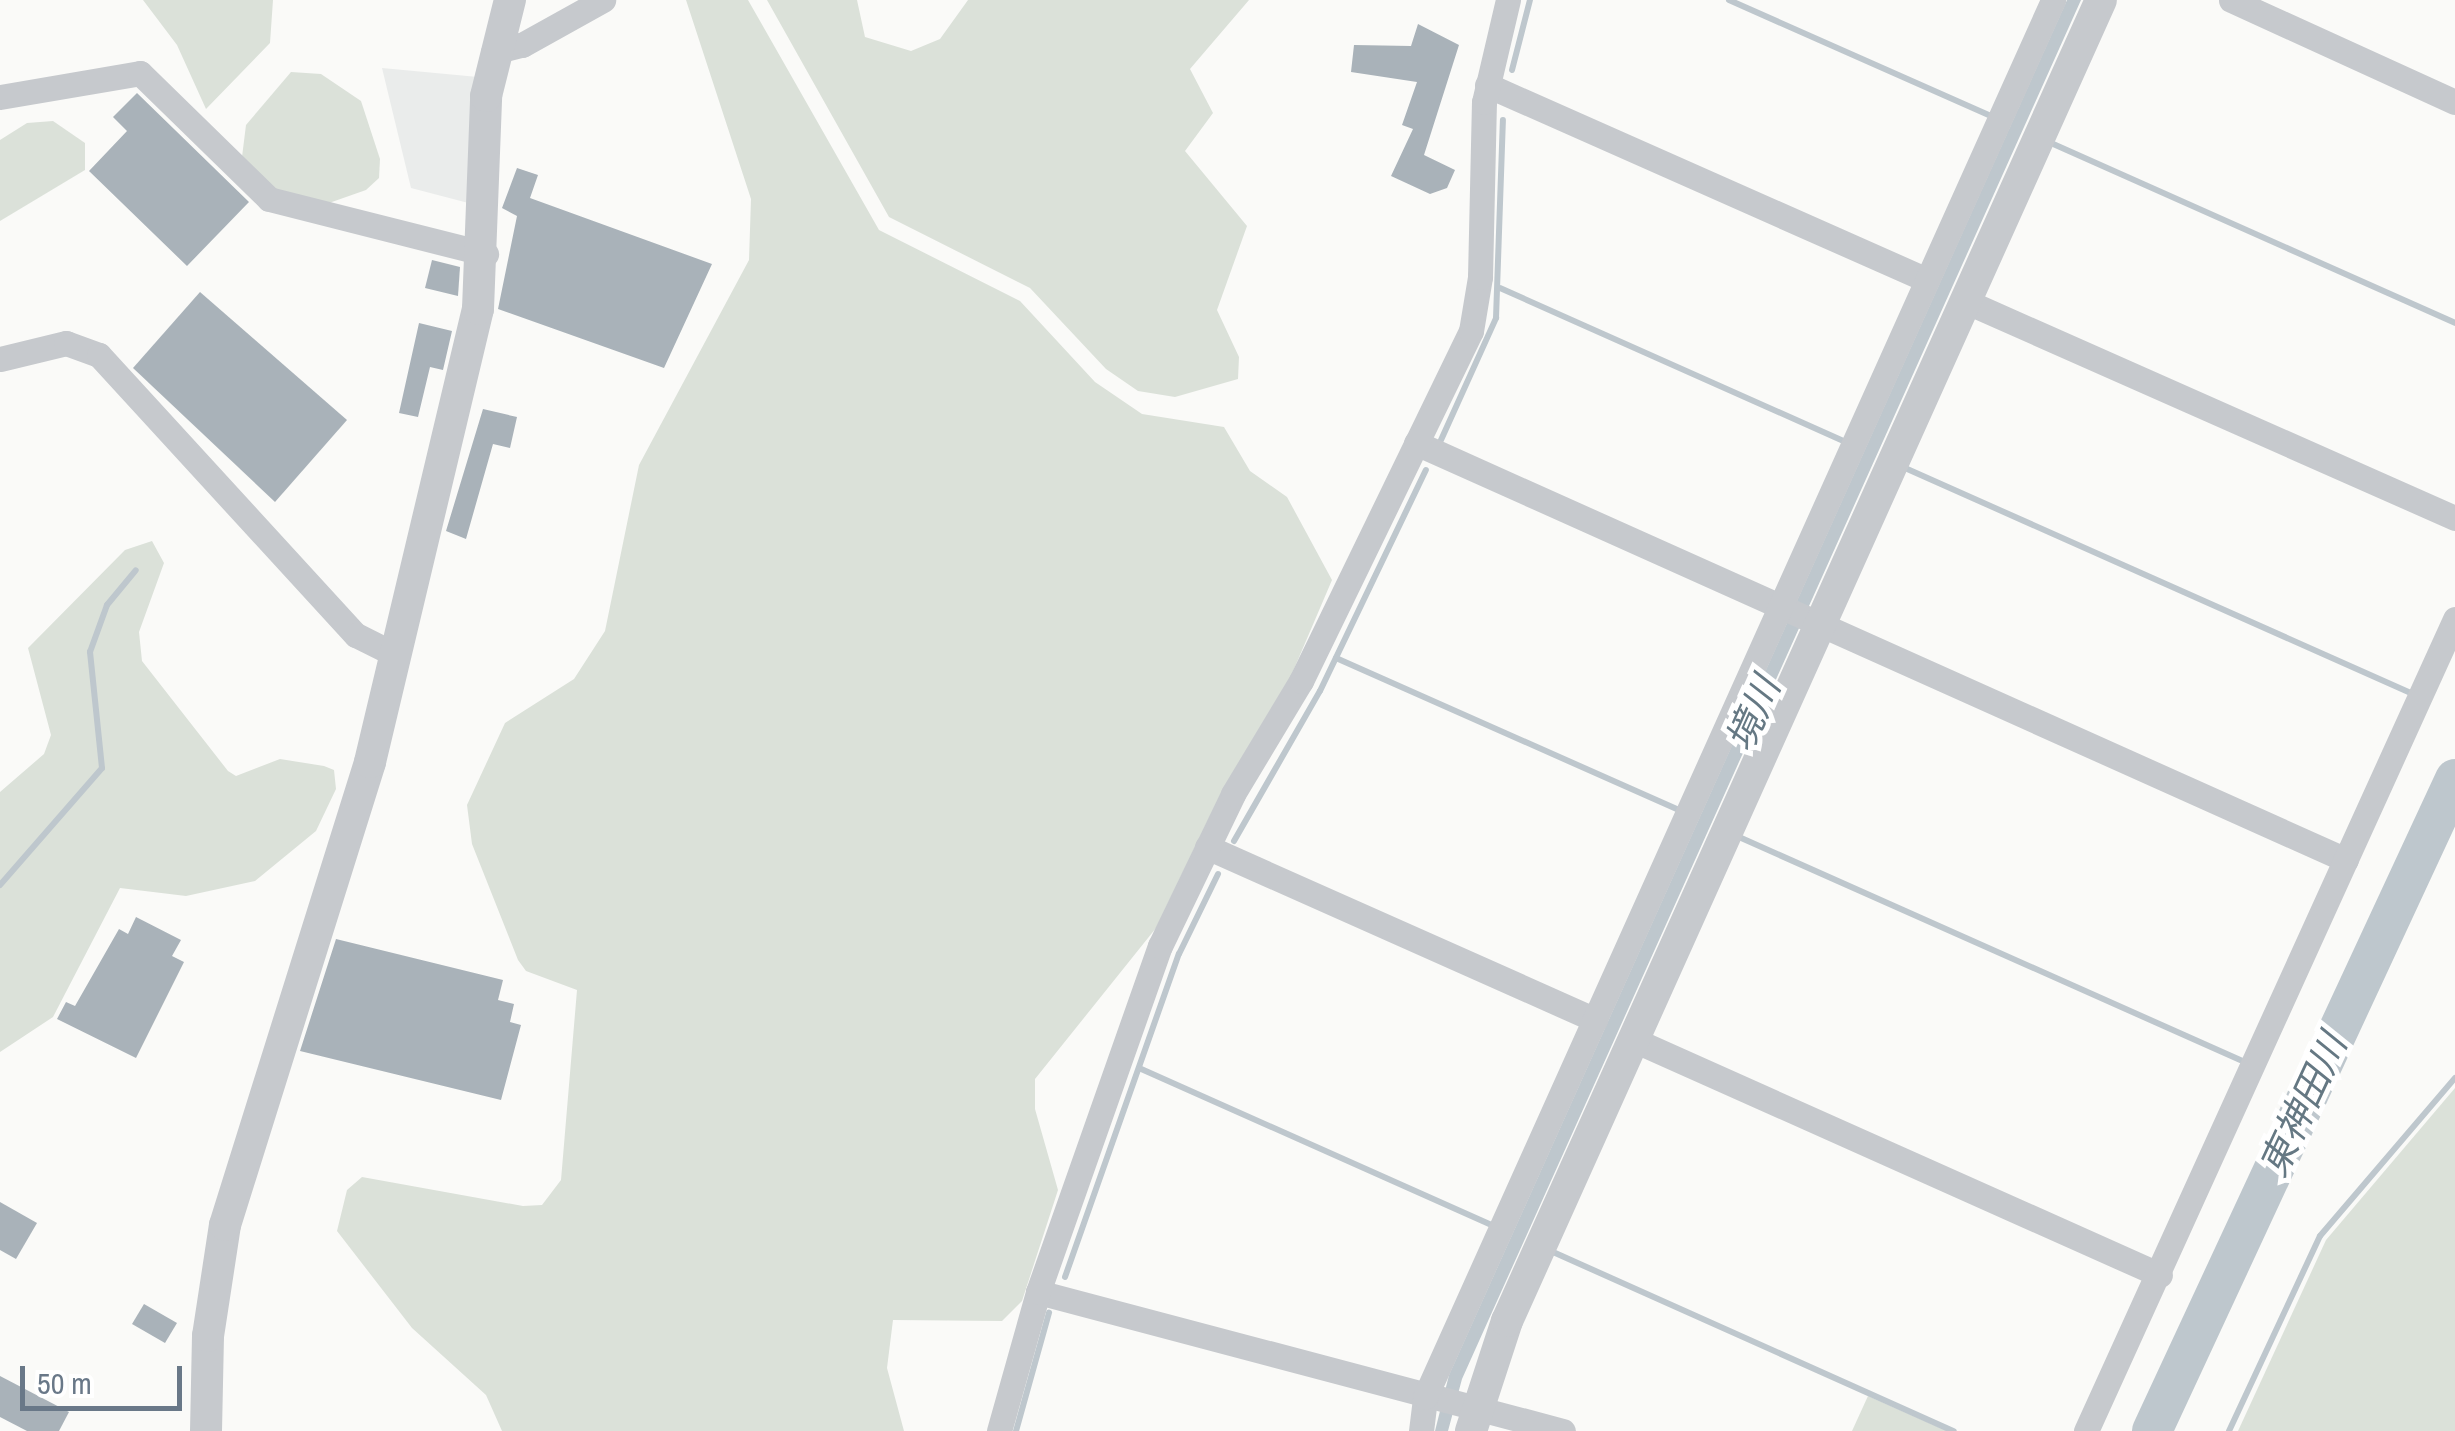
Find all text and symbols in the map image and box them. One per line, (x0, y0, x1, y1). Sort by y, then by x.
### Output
water label: 境川 (1717, 670, 1789, 758)
water label: 東神田川 (2250, 1026, 2356, 1184)
scale bar (25, 1346, 188, 1408)
text: 50 m (37, 1363, 92, 1403)

